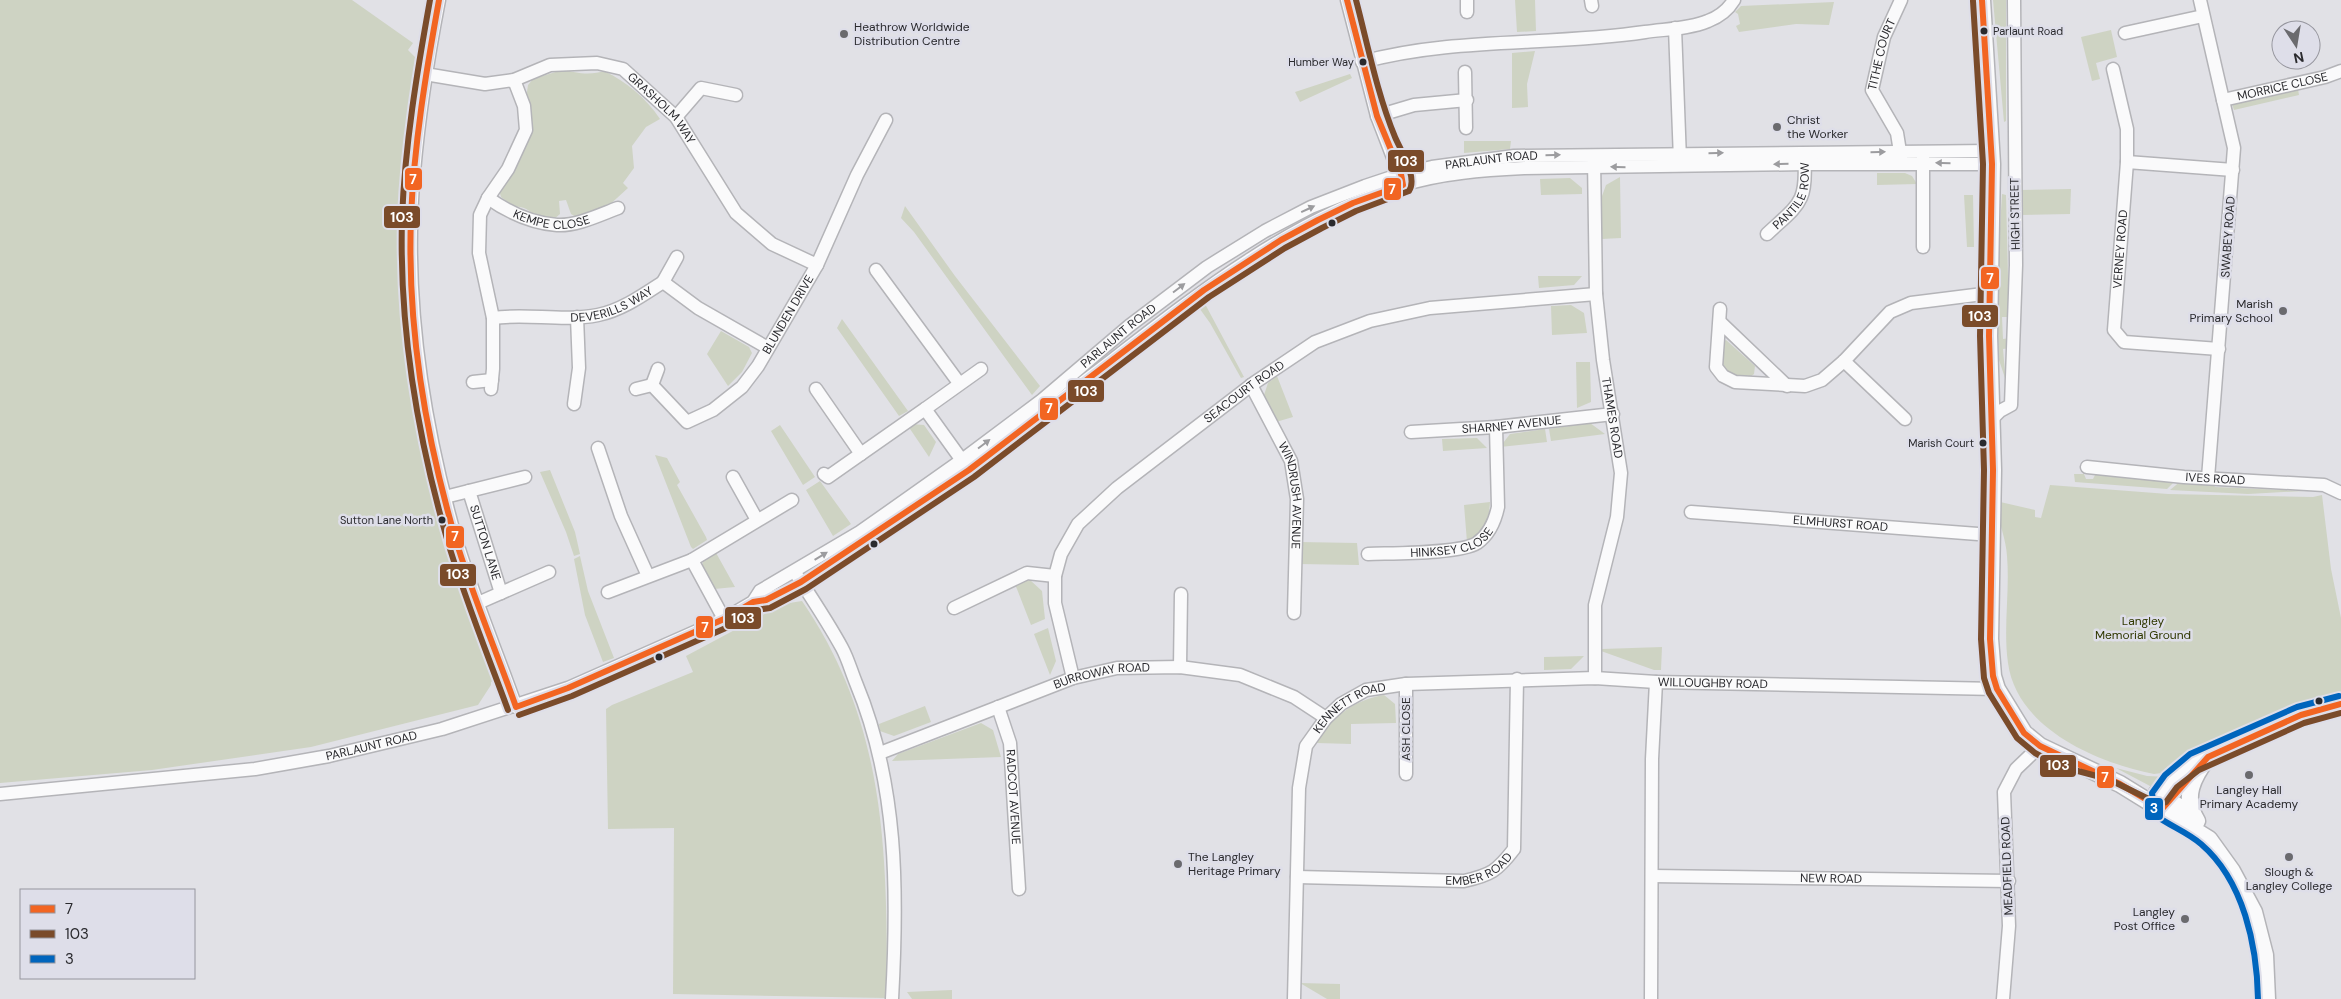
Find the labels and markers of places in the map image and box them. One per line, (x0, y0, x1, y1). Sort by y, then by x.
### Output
place label: Heathrow Worldwide Distribution Centre (854, 19, 970, 49)
place label: Parlaunt Road (1993, 24, 2063, 38)
marker: Parlaunt Road (1979, 26, 1989, 36)
marker: Heathrow Worldwide Distribution Centre (838, 28, 850, 40)
place label: Humber Way (1288, 55, 1354, 69)
marker: Humber Way (1358, 57, 1368, 67)
place label: Christ the Worker (1787, 112, 1849, 142)
marker: Christ the Worker (1771, 121, 1783, 133)
unlabelled marker (1327, 218, 1337, 228)
place label: Marish Primary School (2190, 296, 2273, 326)
marker: Marish Primary School (2277, 305, 2289, 317)
place label: Marish Court (1908, 436, 1974, 450)
marker: Marish Court (1978, 438, 1988, 448)
place label: Sutton Lane North (340, 513, 433, 527)
marker: Sutton Lane North (437, 515, 447, 525)
unlabelled marker (869, 539, 879, 549)
unlabelled marker (654, 652, 664, 662)
unlabelled marker (2314, 696, 2324, 706)
marker: Langley Hall Primary Academy (2243, 769, 2255, 781)
place label: Langley Hall Primary Academy (2200, 782, 2299, 812)
place label: The Langley Heritage Primary (1188, 849, 1281, 879)
marker: Slough & Langley College (2283, 851, 2295, 863)
marker: The Langley Heritage Primary (1172, 858, 1184, 870)
place label: Slough & Langley College (2246, 864, 2333, 894)
place label: Langley Post Office (2114, 904, 2175, 934)
marker: Langley Post Office (2179, 913, 2191, 925)

